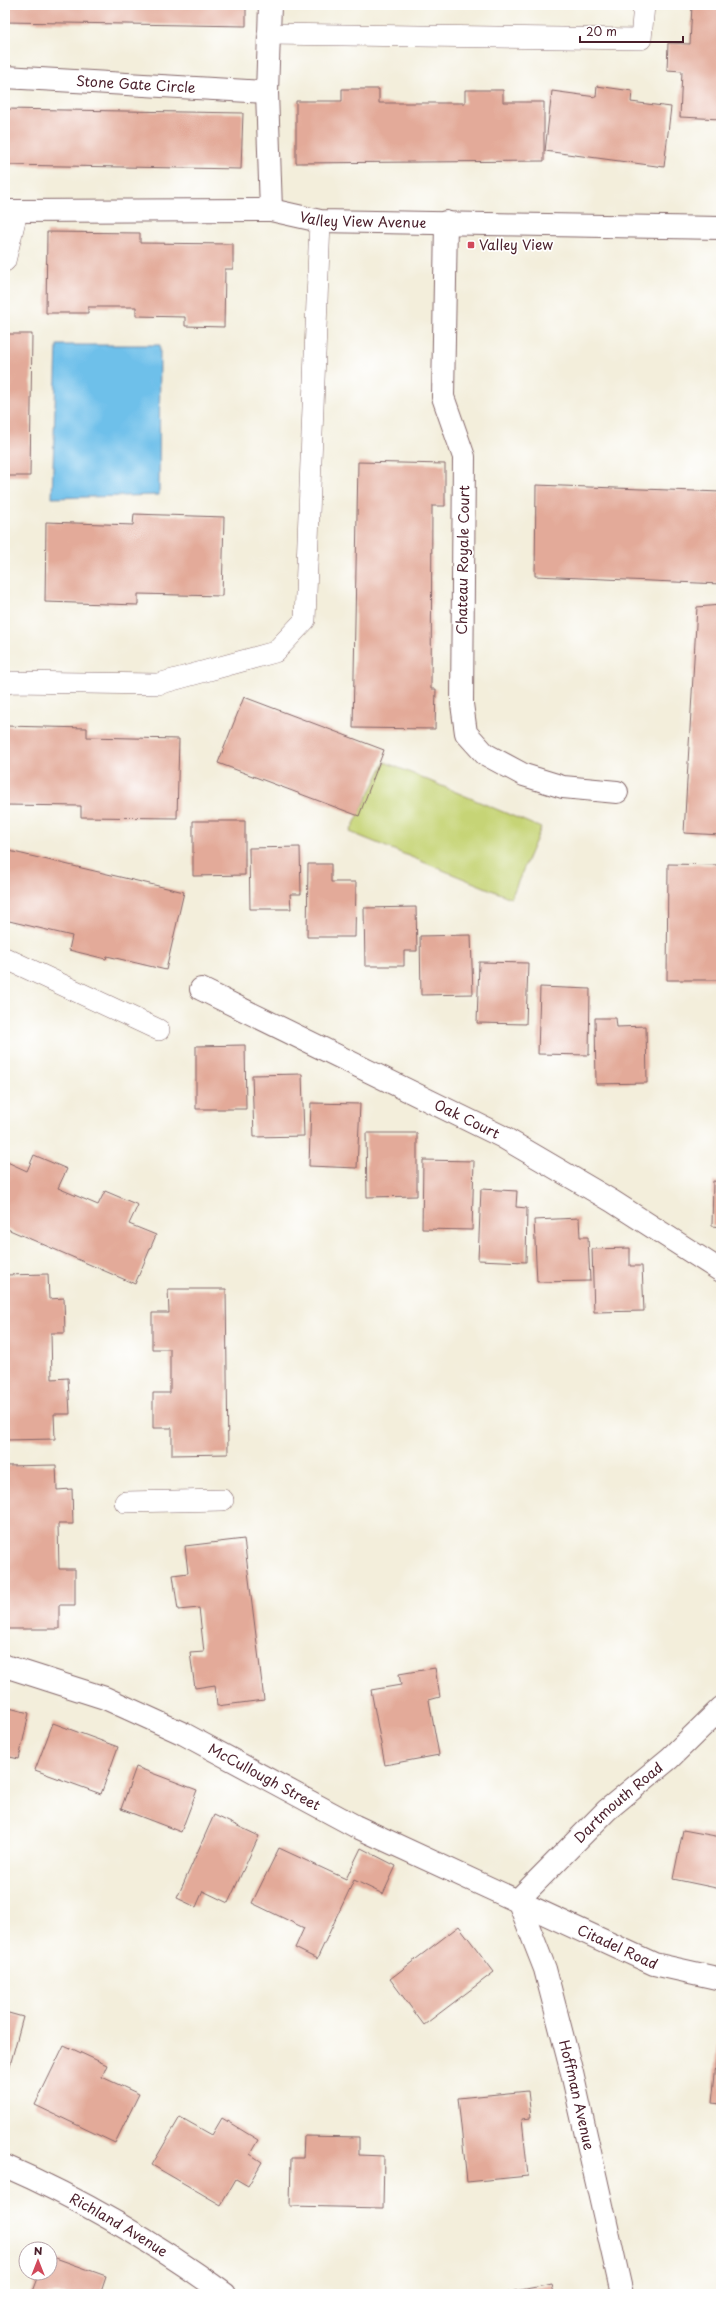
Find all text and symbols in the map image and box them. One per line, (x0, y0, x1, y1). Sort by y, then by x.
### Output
scale bar (580, 18, 683, 44)
text: 20 m (586, 22, 617, 40)
street label: Stone Gate Circle (75, 70, 196, 98)
street label: Valley View Avenue (298, 206, 427, 233)
place label: Valley View (479, 234, 553, 255)
marker: Valley View (466, 240, 476, 250)
street label: Chateau Royale Court (451, 485, 474, 635)
street label: Oak Court (431, 1094, 504, 1144)
street label: McCullough Street (205, 1738, 325, 1816)
street label: Dartmouth Road (569, 1757, 667, 1848)
street label: Citadel Road (574, 1919, 661, 1974)
street label: Hoffman Avenue (554, 2038, 600, 2152)
street label: Richland Avenue (66, 2188, 172, 2262)
north arrow (18, 2241, 58, 2281)
text: N (34, 2242, 43, 2259)

